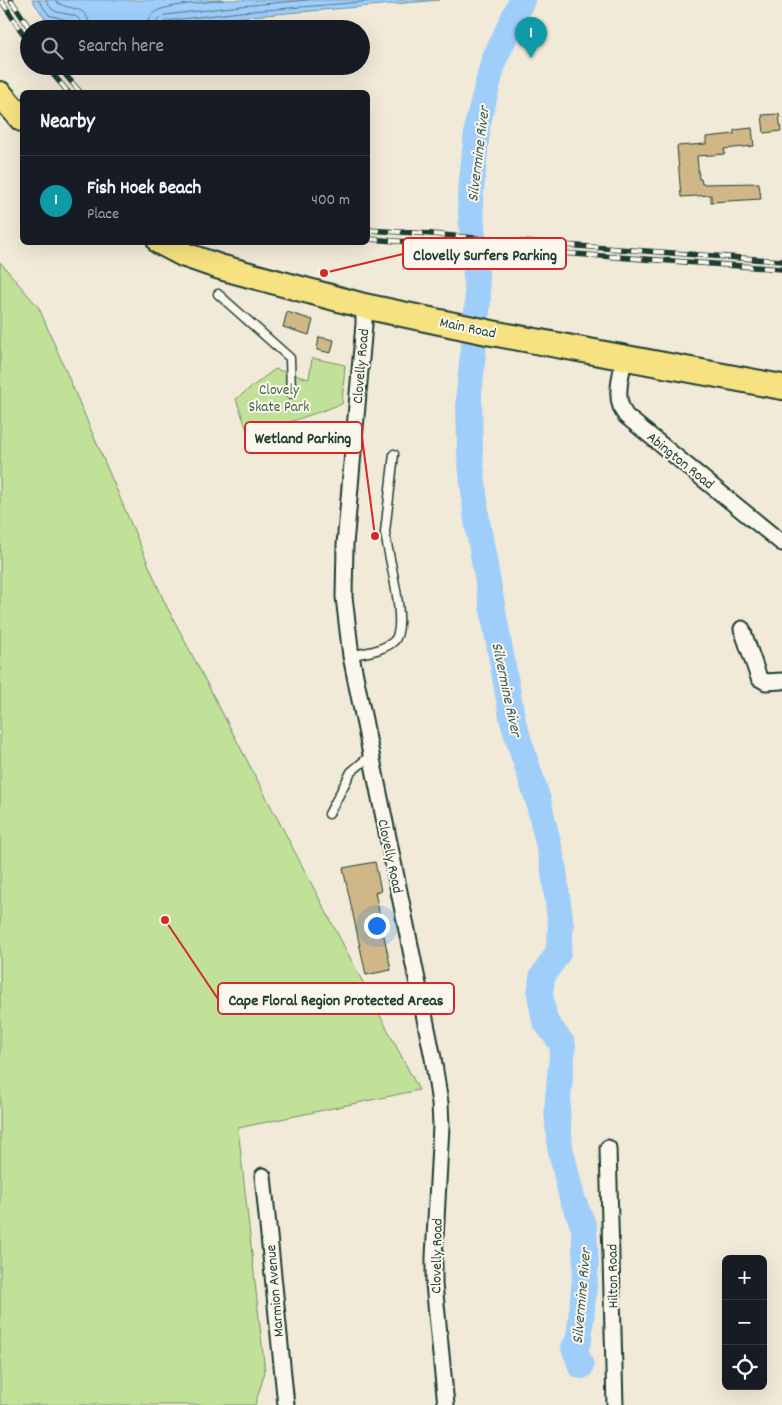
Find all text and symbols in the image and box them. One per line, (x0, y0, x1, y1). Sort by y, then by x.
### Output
pin: 1 (515, 17, 547, 58)
search box (20, 20, 370, 75)
icon: search (38, 34, 66, 62)
text: Search here (78, 34, 164, 61)
water label: Silvermine River (462, 103, 497, 203)
text: Nearby (40, 108, 95, 138)
text: Fish Hoek Beach (87, 176, 201, 203)
text: 1 (54, 189, 58, 212)
text: 400 m (311, 189, 350, 212)
text: Place (87, 203, 119, 226)
callout: Clovelly Surfers Parking (403, 238, 566, 269)
text: Clovelly Surfers Parking (413, 245, 557, 268)
street label: Main Road (437, 312, 498, 346)
street label: Clovelly Road (348, 328, 376, 405)
park label: Clovely Skate Park (249, 380, 309, 419)
callout: Wetland Parking (245, 422, 362, 453)
street label: Abington Road (641, 427, 718, 496)
text: Wetland Parking (255, 428, 351, 451)
water label: Silvermine River (484, 640, 527, 741)
street label: Clovelly Road (370, 817, 408, 895)
your location (364, 913, 390, 939)
callout: Cape Floral Region Protected Areas (218, 983, 454, 1014)
text: Cape Floral Region Protected Areas (228, 990, 444, 1013)
street label: Clovelly Road (426, 1218, 450, 1294)
street label: Marmion Avenue (261, 1243, 291, 1338)
street label: Hilton Road (602, 1243, 626, 1308)
water label: Silvermine River (567, 1245, 598, 1345)
map controls (722, 1255, 767, 1390)
button: + (722, 1255, 767, 1300)
button: − (722, 1300, 767, 1345)
button: locate (722, 1345, 767, 1390)

